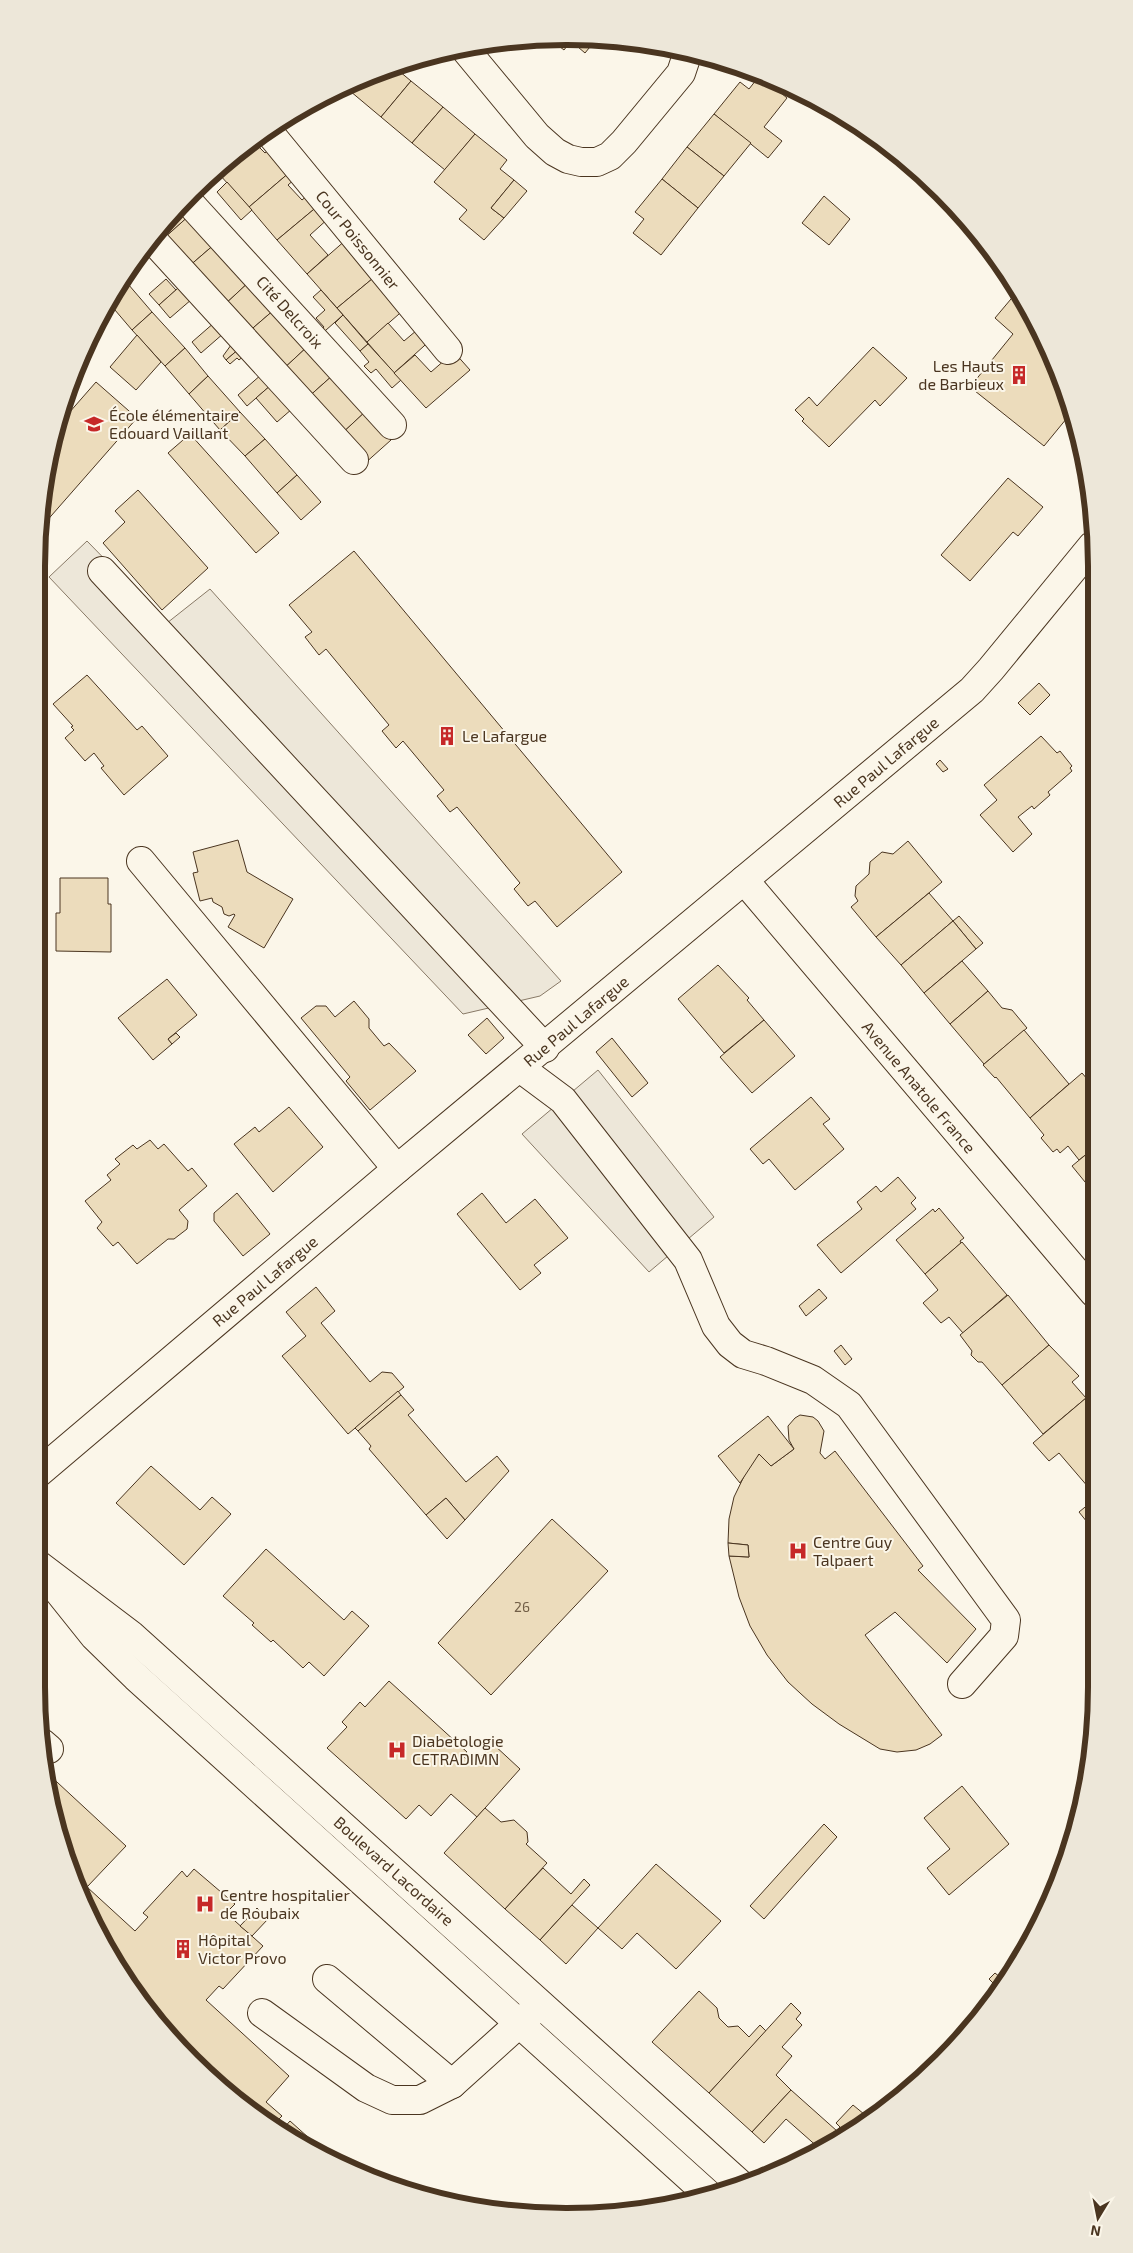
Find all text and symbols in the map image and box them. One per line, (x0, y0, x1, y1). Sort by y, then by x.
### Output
street label: Cour Poissonnier (313, 186, 405, 294)
street label: Cité Delcroix (253, 272, 328, 352)
place label: Les Hauts de Barbieux (918, 356, 1005, 393)
building icon: Les Hauts de Barbieux (1008, 364, 1030, 386)
place label: École élémentaire Edouard Vaillant (109, 405, 239, 442)
school or university icon: École élémentaire Edouard Vaillant (83, 413, 105, 435)
street label: Rue Paul Lafargue (829, 712, 942, 811)
building icon: Le Lafargue (436, 725, 458, 747)
place label: Le Lafargue (462, 726, 547, 745)
street label: Rue Paul Lafargue (519, 971, 632, 1070)
street label: Avenue Anatole France (859, 1017, 980, 1156)
street label: Rue Paul Lafargue (208, 1231, 321, 1330)
place label: Centre Guy Talpaert (813, 1532, 893, 1569)
hospital icon: Centre Guy Talpaert (787, 1540, 809, 1562)
house number: 26 (514, 1598, 530, 1615)
place label: Diabetologie CETRADIMN (412, 1731, 504, 1768)
hospital icon: Diabetologie CETRADIMN (386, 1739, 408, 1761)
street label: Boulevard Lacordaire (331, 1812, 458, 1929)
place label: Centre hospitalier de Roubaix (220, 1885, 350, 1922)
hospital icon: Centre hospitalier de Roubaix (194, 1893, 216, 1915)
place label: Hôpital Victor Provo (198, 1930, 286, 1967)
building icon: Hôpital Victor Provo (172, 1938, 194, 1960)
north arrow (1073, 2193, 1123, 2243)
text: N (1089, 2222, 1102, 2241)

